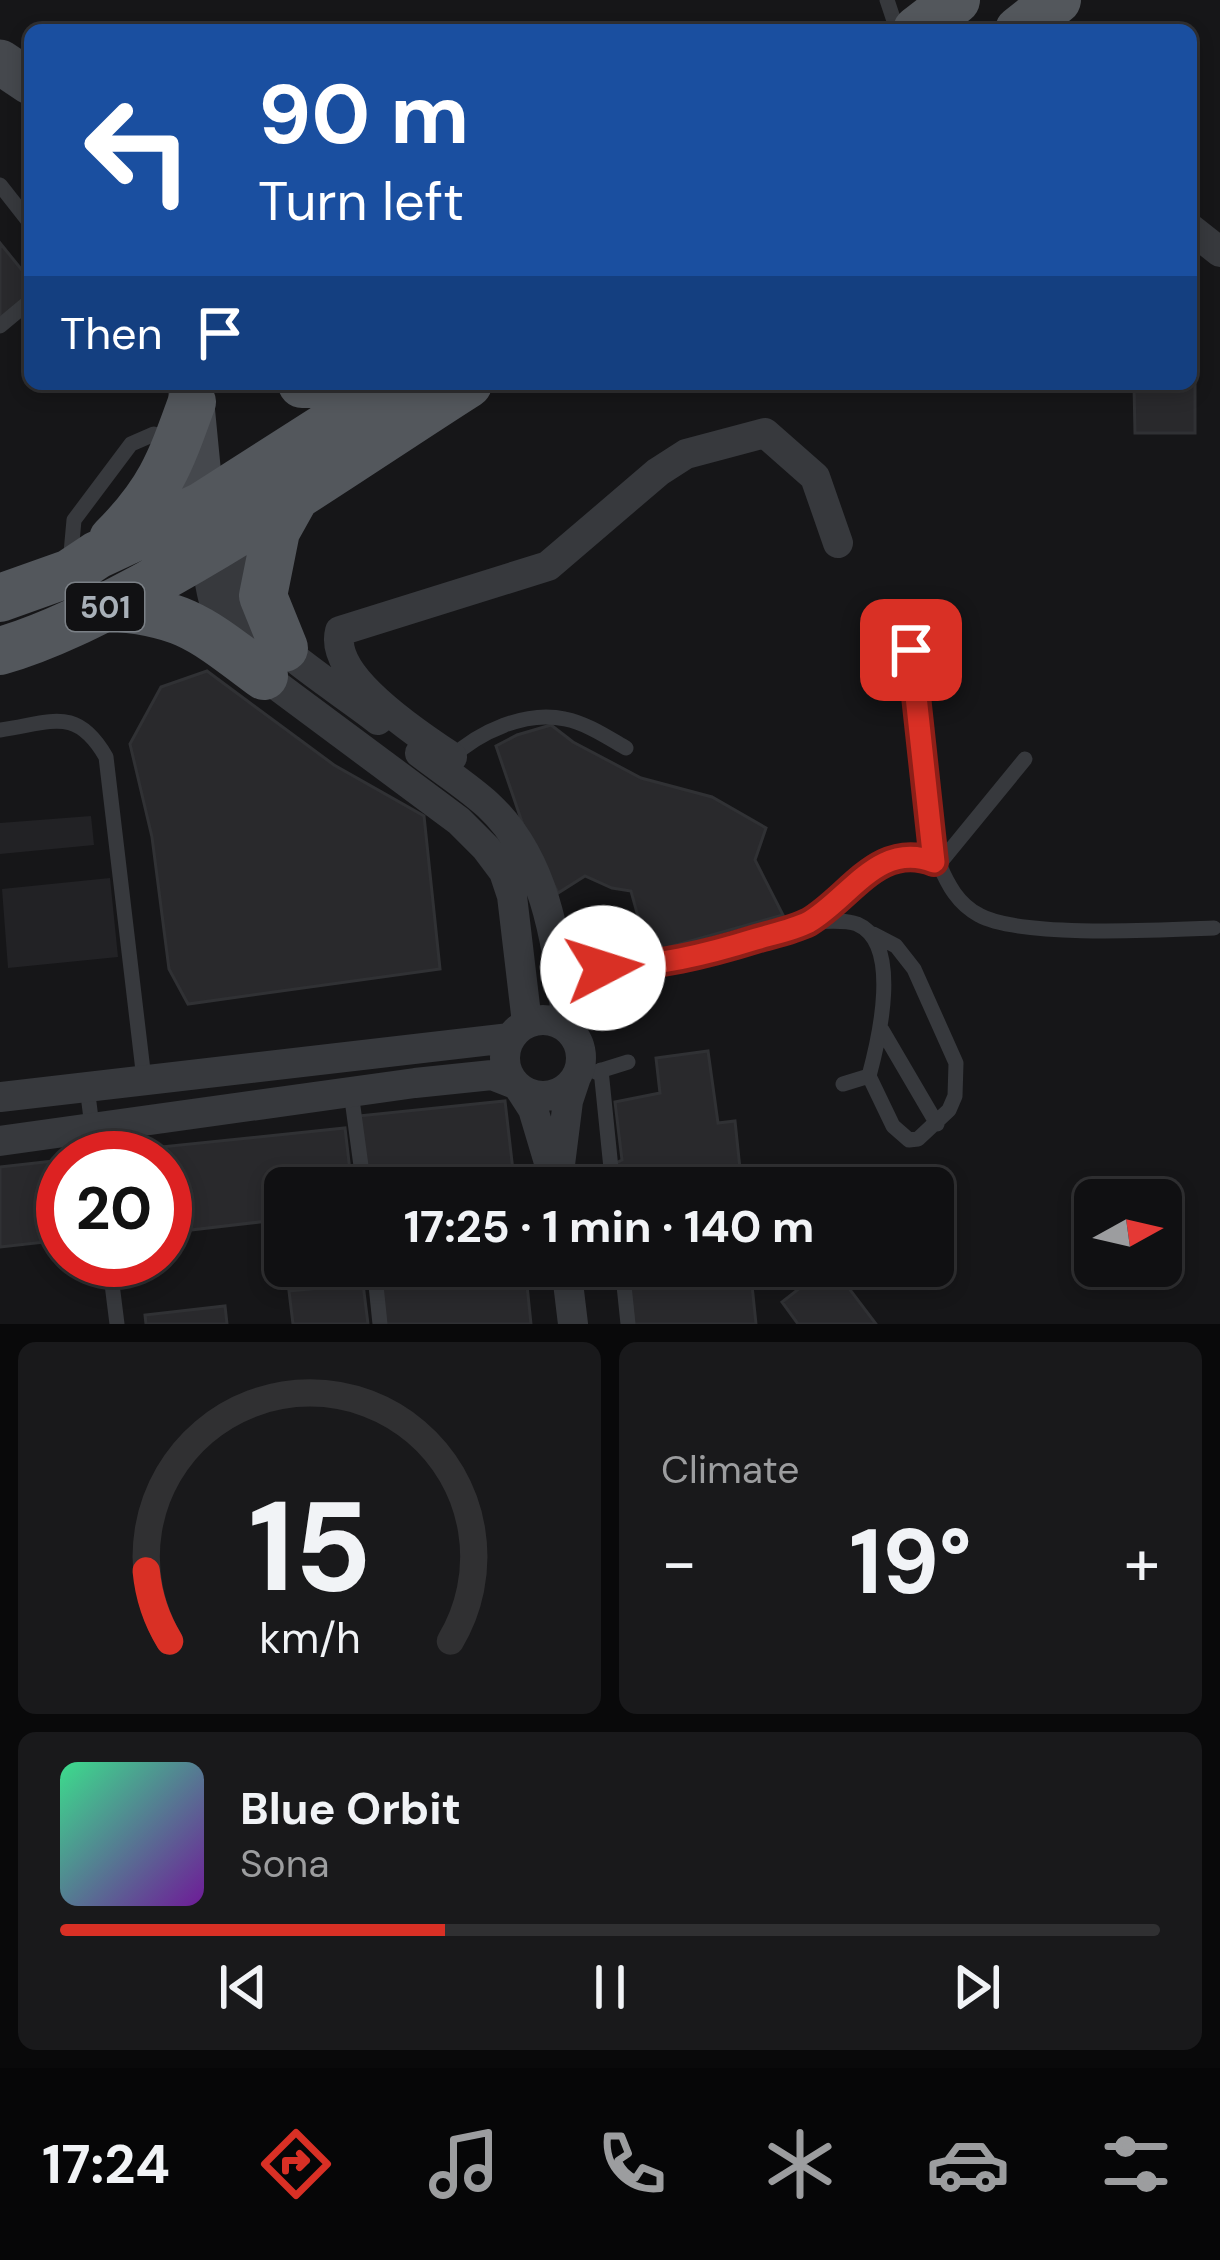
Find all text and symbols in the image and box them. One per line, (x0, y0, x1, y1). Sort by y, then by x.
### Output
text: 90 m (258, 60, 469, 169)
icon: left (60, 72, 216, 228)
text: Turn left (258, 166, 464, 237)
icon: arrive (187, 300, 253, 366)
text: Then (60, 304, 163, 363)
road number: 501 (66, 583, 144, 631)
pin (860, 599, 962, 701)
icon: arrive (878, 617, 944, 683)
position arrow (540, 905, 666, 1031)
speed limit sign: 20 (36, 1131, 192, 1287)
north arrow (1074, 1179, 1182, 1287)
map controls (1074, 1179, 1182, 1287)
text: 17:25 · 1 min · 140 m (404, 1197, 814, 1256)
text: Climate (661, 1444, 799, 1495)
text: 15 (248, 1466, 371, 1629)
text: 19° (849, 1504, 972, 1621)
text: − (661, 1520, 697, 1605)
text: + (1124, 1520, 1160, 1605)
text: km/h (259, 1610, 360, 1666)
text: Blue Orbit (240, 1779, 461, 1838)
text: Sona (240, 1838, 329, 1889)
icon: previous (210, 1954, 276, 2020)
icon: pause (577, 1954, 643, 2020)
icon: next (944, 1954, 1010, 2020)
icon: directions (254, 2122, 338, 2206)
icon: music (422, 2122, 506, 2206)
icon: phone (590, 2122, 674, 2206)
icon: climate (758, 2122, 842, 2206)
icon: car (926, 2122, 1010, 2206)
icon: filters (1094, 2122, 1178, 2206)
text: 17:24 (42, 2129, 170, 2200)

